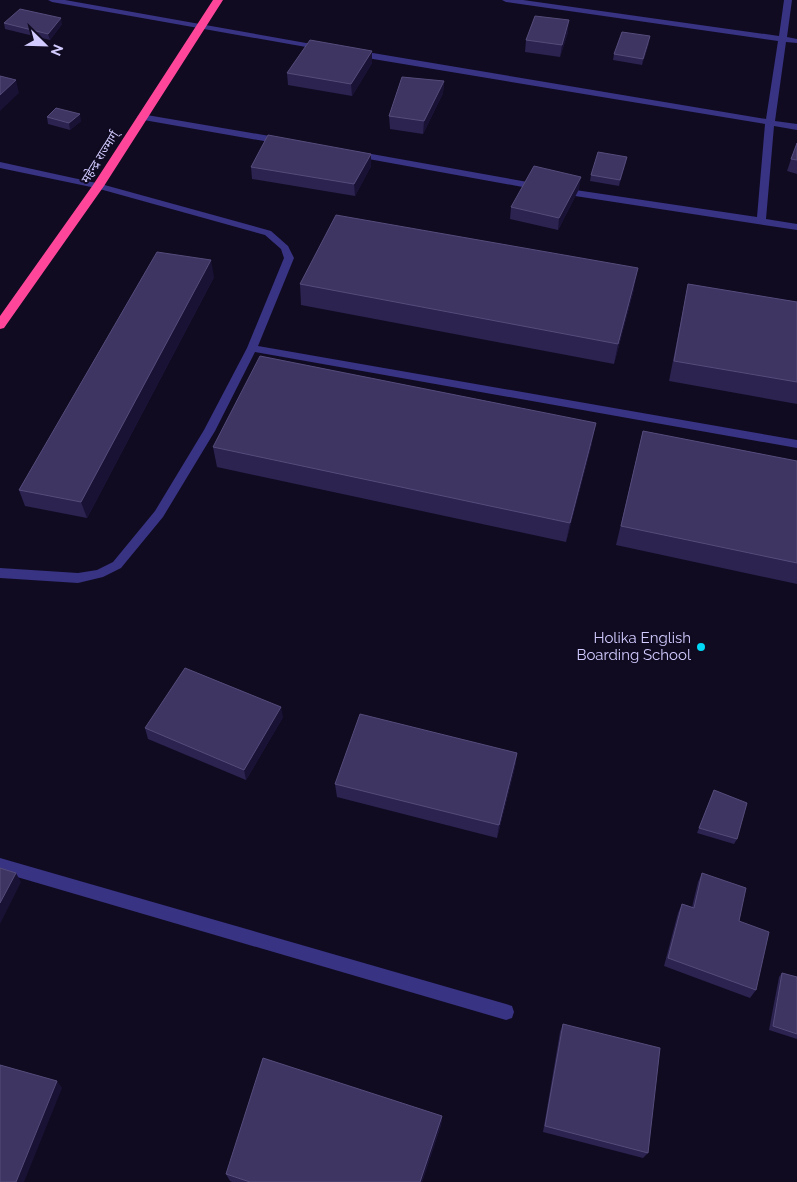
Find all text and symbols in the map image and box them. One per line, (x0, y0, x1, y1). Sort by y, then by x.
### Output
north arrow (20, 20, 70, 70)
text: N (48, 42, 66, 58)
street label: महेन्द्र राज्मार्ग् (78, 126, 123, 186)
place label: Holika English Boarding School (576, 629, 692, 664)
marker: Holika English Boarding School (695, 641, 707, 653)

